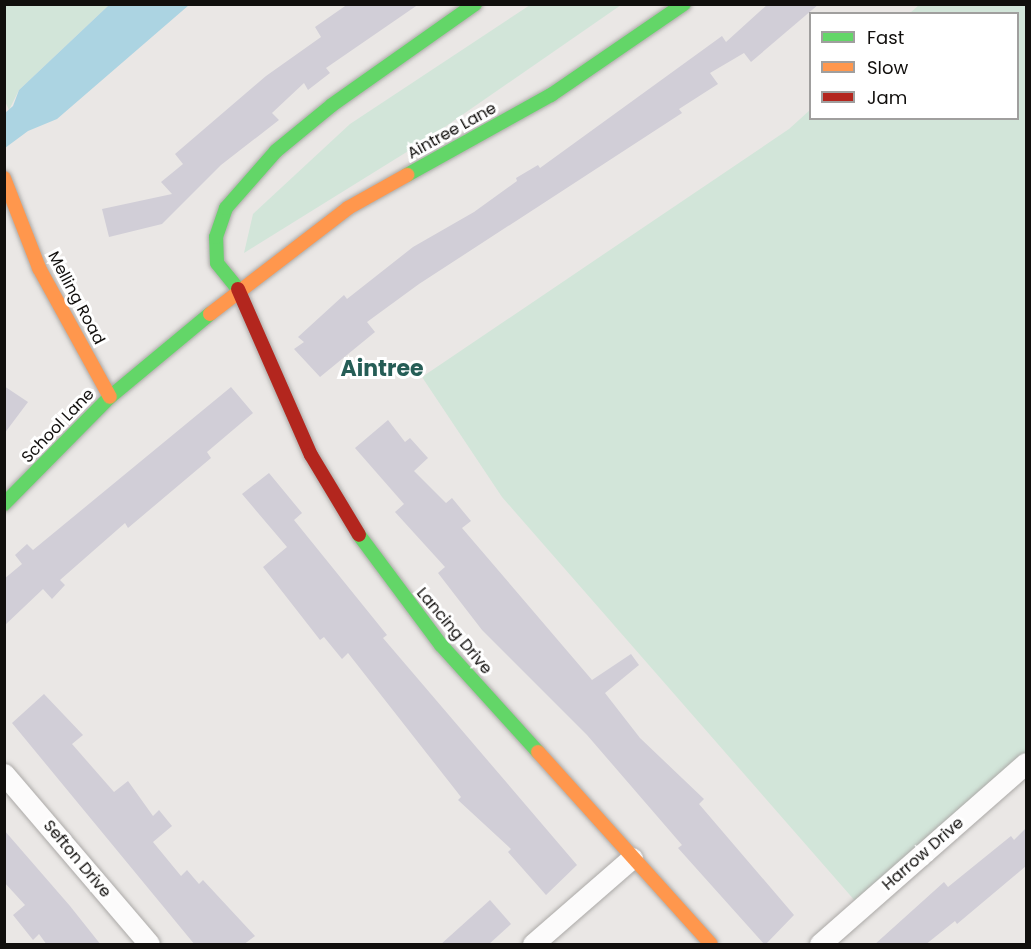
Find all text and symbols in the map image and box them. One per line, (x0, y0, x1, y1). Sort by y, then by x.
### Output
legend (809, 12, 1019, 120)
text: Fast (867, 25, 904, 50)
text: Slow (867, 55, 908, 80)
text: Jam (867, 85, 907, 110)
street label: Aintree Lane (404, 99, 500, 163)
street label: Melling Road (43, 248, 109, 348)
district label: Aintree (341, 356, 423, 382)
street label: School Lane (18, 385, 98, 467)
street label: Lancing Drive (412, 584, 496, 678)
street label: Harrow Drive (878, 813, 968, 895)
street label: Sefton Drive (39, 816, 115, 902)

